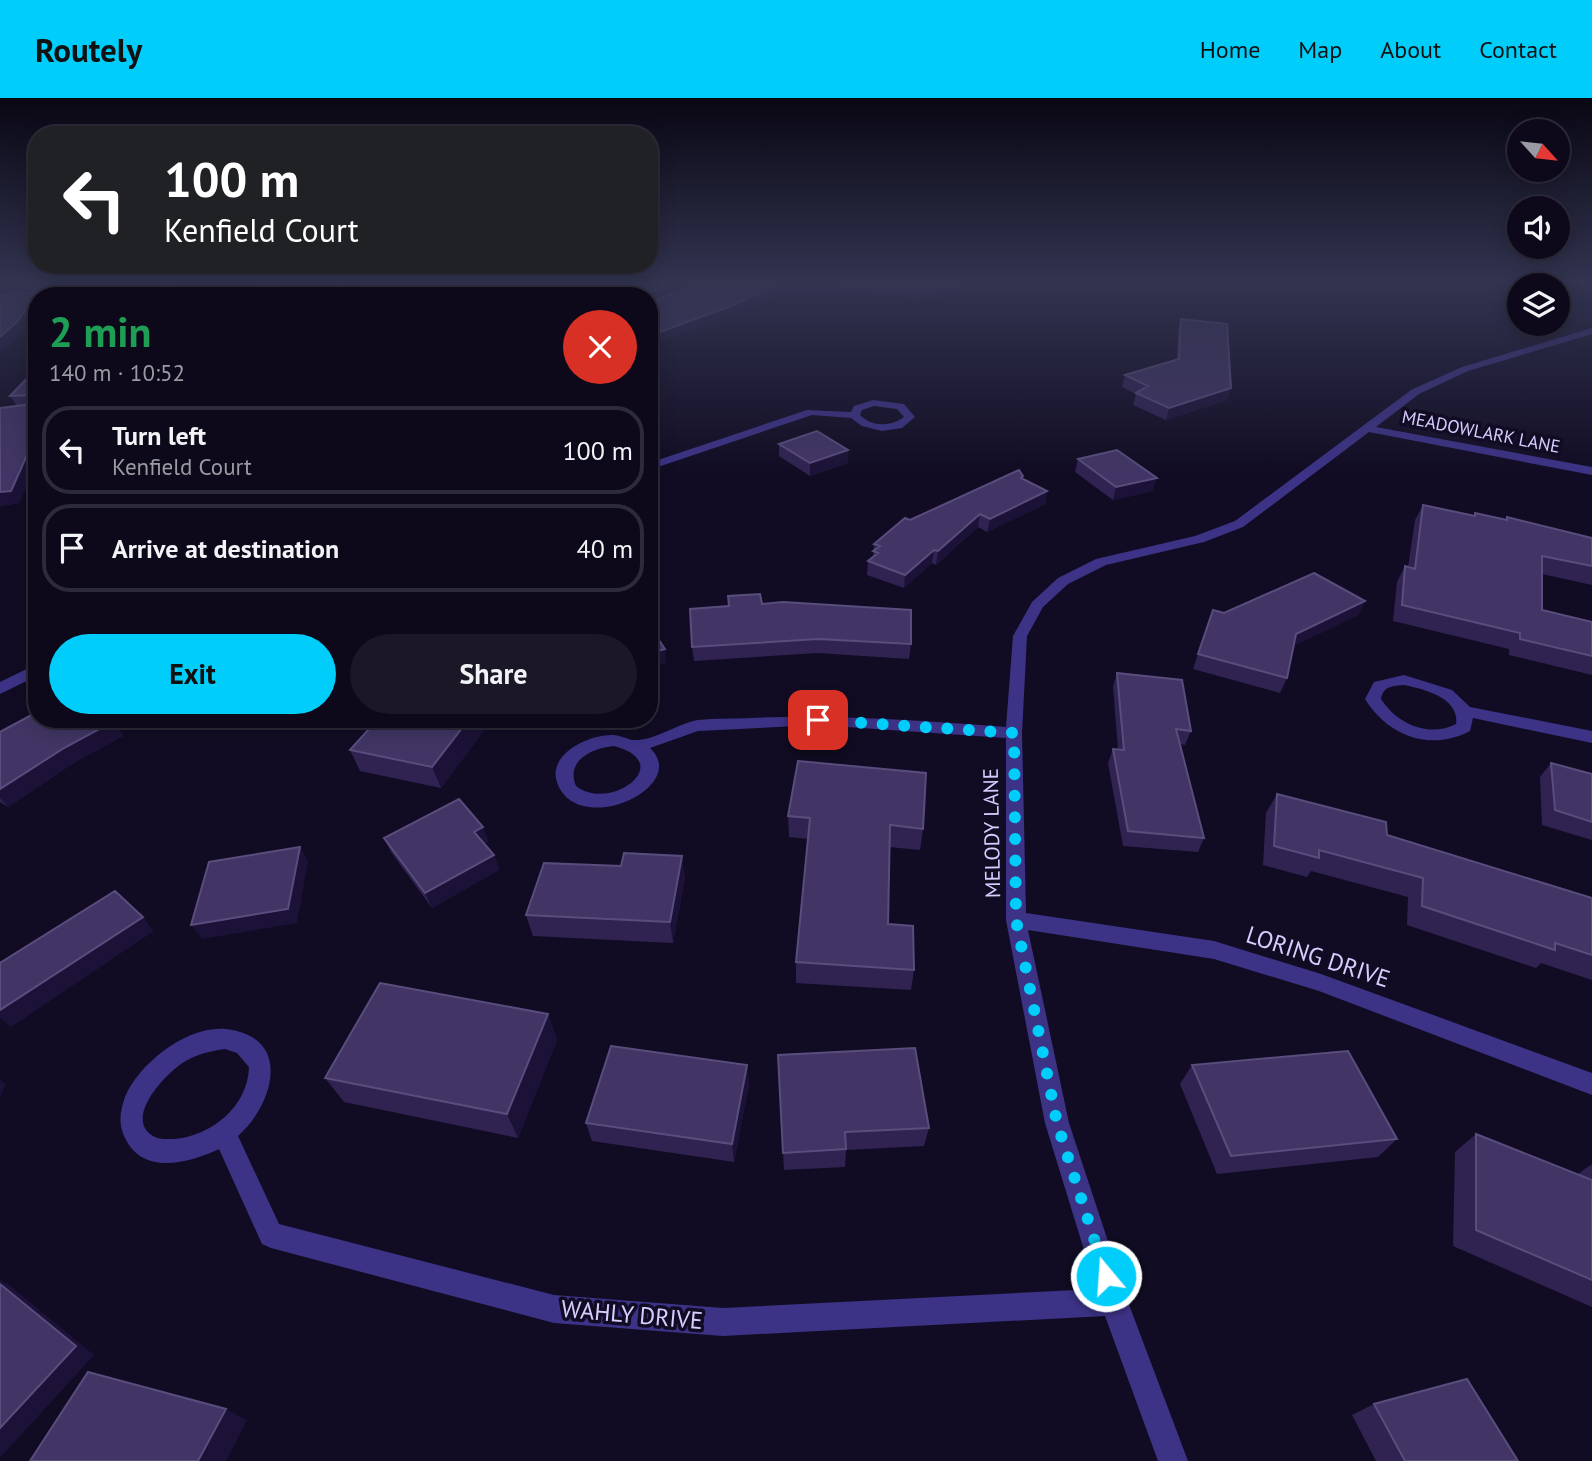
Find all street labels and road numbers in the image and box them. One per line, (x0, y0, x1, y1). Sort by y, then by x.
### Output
street label: MEADOWLARK LANE (1400, 405, 1562, 458)
street label: MELODY LANE (977, 768, 1006, 898)
street label: LORING DRIVE (1242, 919, 1394, 994)
street label: WAHLY DRIVE (560, 1293, 704, 1336)

